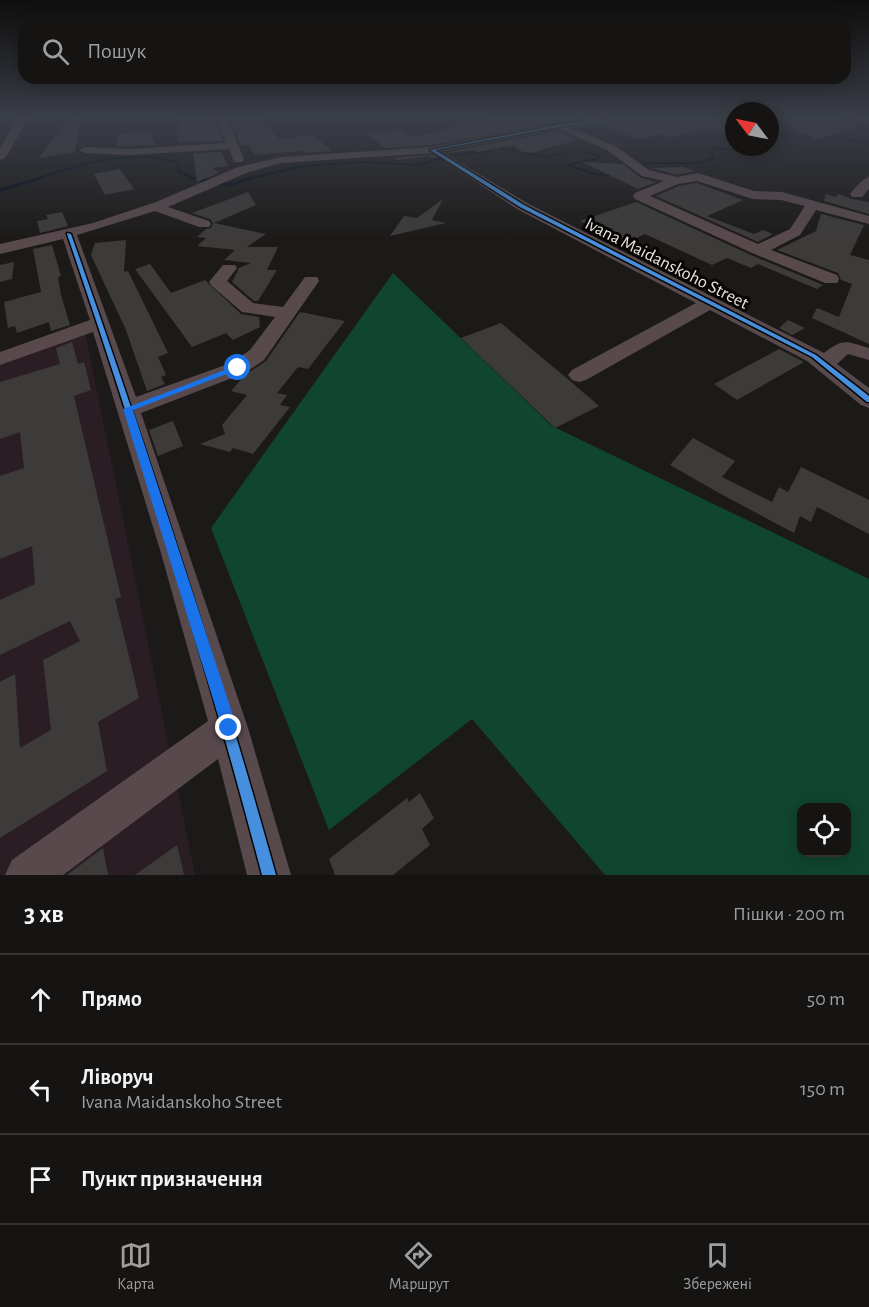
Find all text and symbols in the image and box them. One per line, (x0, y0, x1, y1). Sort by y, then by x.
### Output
search box (18, 18, 851, 84)
icon: search (39, 35, 72, 68)
text: Пошук (87, 40, 146, 62)
north arrow (725, 102, 779, 156)
street label: Ivana Maidanskoho Street (582, 215, 751, 313)
route start (224, 354, 250, 380)
route end (215, 714, 241, 740)
map controls (797, 803, 851, 857)
button: locate (797, 803, 851, 857)
text: 3 хв (24, 901, 64, 927)
text: Пішки · 200 m (733, 904, 845, 924)
icon: ahead (24, 983, 57, 1016)
text: Прямо (81, 988, 142, 1010)
text: 50 m (807, 989, 845, 1009)
text: Ліворуч (81, 1066, 154, 1088)
icon: left (24, 1073, 57, 1106)
text: 150 m (800, 1079, 845, 1099)
text: Ivana Maidanskoho Street (81, 1092, 282, 1112)
icon: arrive (24, 1163, 57, 1196)
text: Пункт призначення (81, 1168, 263, 1190)
tab: Карта (117, 1239, 155, 1294)
tab: Маршрут (389, 1239, 449, 1294)
tab: Збережені (683, 1239, 752, 1294)

